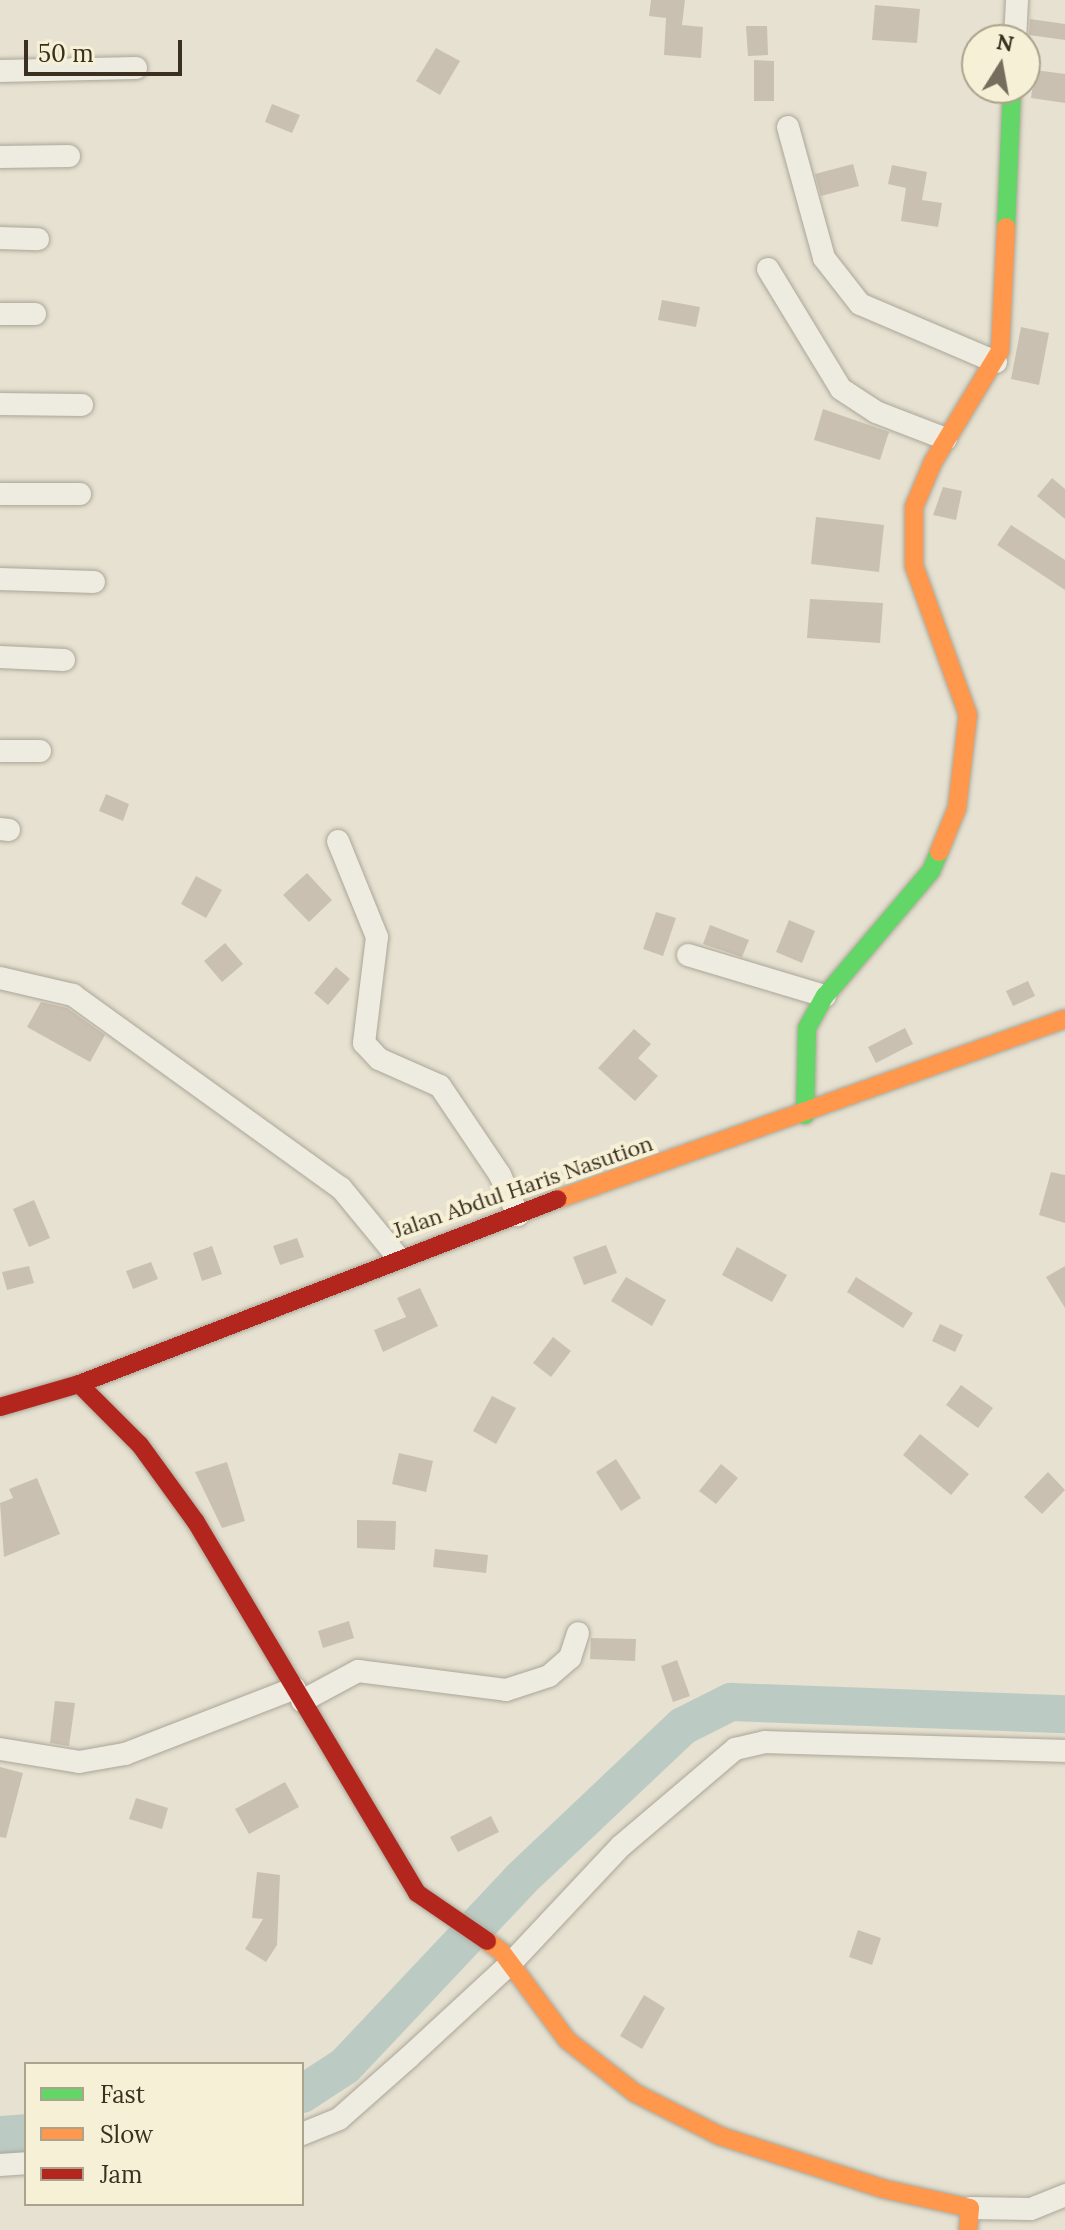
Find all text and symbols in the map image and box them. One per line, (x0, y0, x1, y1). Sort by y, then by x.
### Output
scale bar (28, 24, 186, 74)
north arrow (961, 24, 1041, 104)
text: N (994, 27, 1016, 58)
text: 50 m (38, 38, 94, 69)
street label: Jalan Abdul Haris Nasution (390, 1130, 656, 1244)
legend (24, 2062, 304, 2206)
text: Fast (100, 2079, 145, 2110)
text: Slow (100, 2119, 153, 2150)
text: Jam (100, 2159, 142, 2190)

